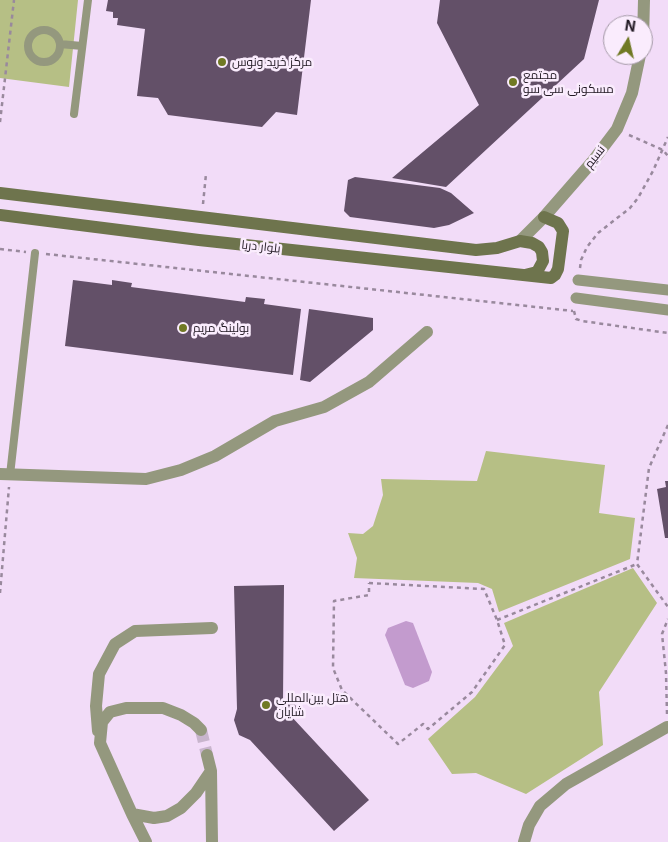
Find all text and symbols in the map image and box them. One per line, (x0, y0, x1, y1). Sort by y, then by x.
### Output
north arrow (603, 15, 653, 65)
text: N (624, 16, 637, 35)
place label: مرکز خرید ونوس (232, 55, 312, 69)
marker: مرکز خرید ونوس (216, 56, 228, 68)
place label: مجتمع مسکونی سی سو (523, 68, 614, 96)
marker: مجتمع مسکونی سی سو (507, 76, 519, 88)
street label: نسیم (582, 143, 608, 171)
street label: بلوار دریا (241, 238, 281, 256)
place label: بولینگ مریم (193, 321, 249, 335)
marker: بولینگ مریم (177, 322, 189, 334)
place label: هتل بین‌المللی شایان (276, 691, 349, 719)
marker: هتل بین‌المللی شایان (260, 699, 272, 711)

